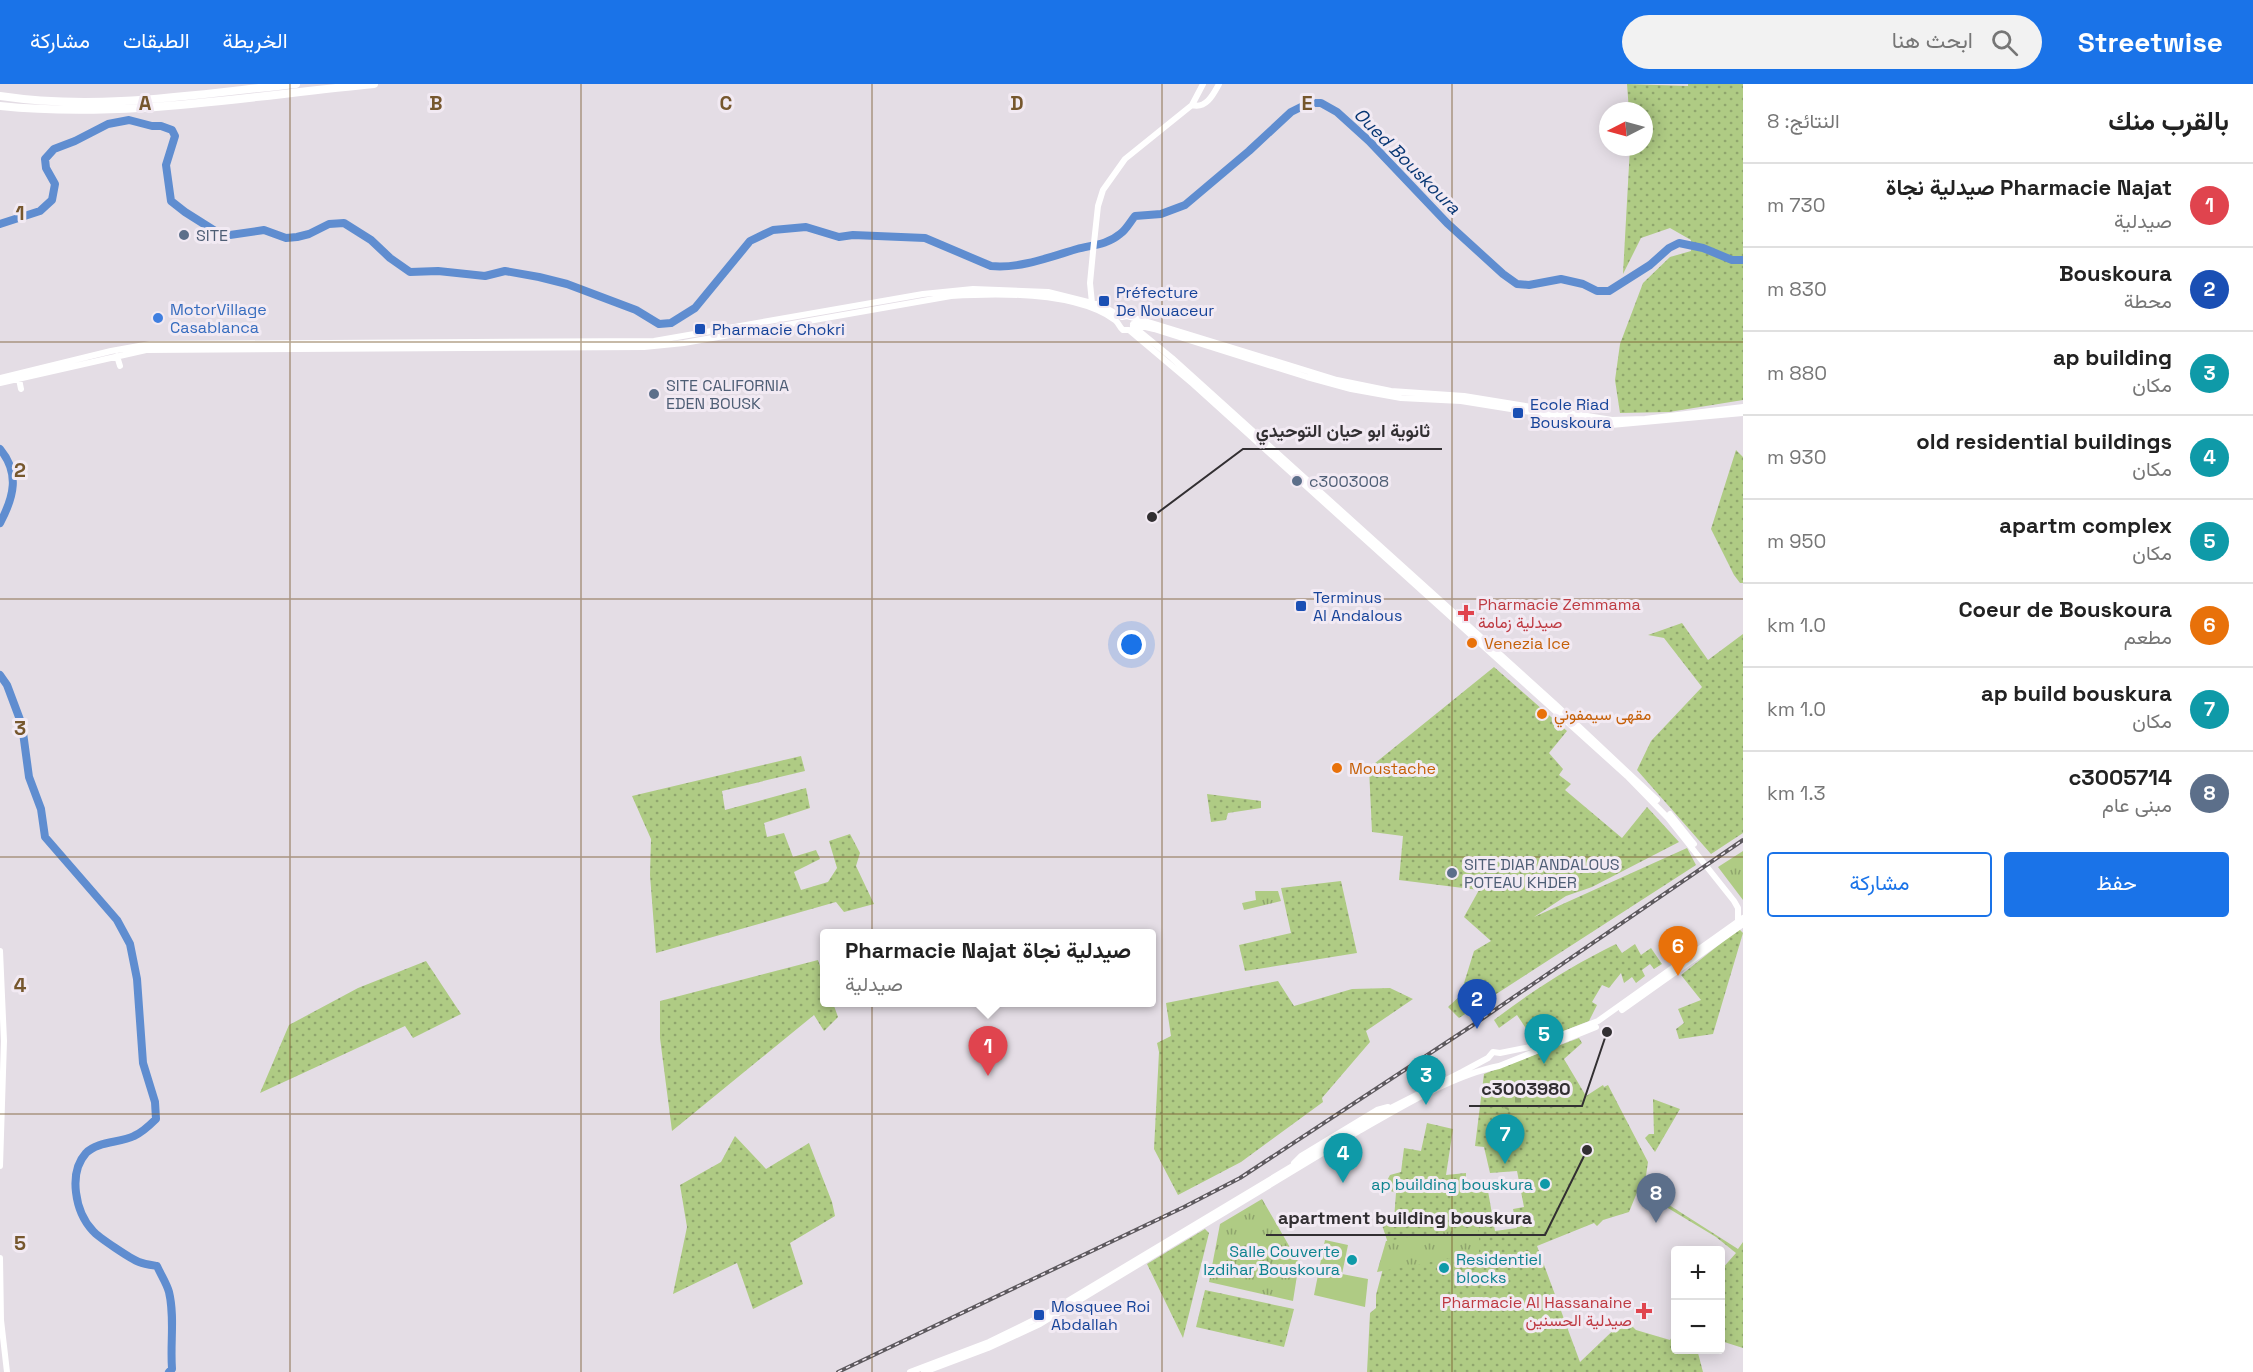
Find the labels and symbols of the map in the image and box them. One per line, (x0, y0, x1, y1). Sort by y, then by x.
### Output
text: A (139, 90, 152, 116)
text: B (429, 90, 443, 116)
text: C (720, 90, 733, 116)
text: D (1010, 90, 1024, 116)
text: E (1301, 90, 1313, 116)
water label: Oued Bouskoura (1349, 102, 1466, 219)
north arrow (1599, 102, 1653, 156)
text: 1 (15, 200, 25, 226)
place label: SITE (196, 225, 228, 246)
marker: SITE (177, 228, 191, 242)
place label: Préfecture De Nouaceur (1116, 282, 1214, 321)
marker: Préfecture De Nouaceur (1097, 294, 1111, 308)
place label: MotorVillage Casablanca (170, 299, 267, 338)
marker: MotorVillage Casablanca (151, 311, 165, 325)
place label: Pharmacie Chokri (712, 319, 845, 340)
marker: Pharmacie Chokri (693, 322, 707, 336)
place label: SITE CALIFORNIA EDEN BOUSK (666, 375, 789, 414)
marker: SITE CALIFORNIA EDEN BOUSK (647, 387, 661, 401)
place label: Ecole Riad Bouskoura (1530, 394, 1612, 433)
marker: Ecole Riad Bouskoura (1511, 406, 1525, 420)
callout: ثانوية ابو حيان التوحيدي (1243, 413, 1442, 449)
text: ثانوية ابو حيان التوحيدي (1256, 419, 1430, 446)
text: 2 (14, 457, 26, 483)
place label: c3003008 (1309, 471, 1389, 492)
marker: c3003008 (1290, 474, 1304, 488)
place label: Terminus Al Andalous (1313, 587, 1402, 626)
place label: Pharmacie Zemmama صيدلية زمامة (1478, 594, 1641, 633)
marker: Terminus Al Andalous (1294, 599, 1308, 613)
marker: Pharmacie Zemmama صيدلية زمامة (1459, 606, 1473, 620)
your location (1117, 630, 1146, 659)
place label: Venezia Ice (1484, 633, 1570, 654)
marker: Venezia Ice (1465, 636, 1479, 650)
place label: مقهى سيمفوني (1554, 704, 1651, 728)
marker: مقهى سيمفوني (1535, 707, 1549, 721)
text: 3 (14, 715, 26, 741)
place label: Moustache (1349, 758, 1436, 779)
marker: Moustache (1330, 761, 1344, 775)
place label: SITE DIAR ANDALOUS POTEAU KHDER (1464, 854, 1620, 893)
marker: SITE DIAR ANDALOUS POTEAU KHDER (1445, 866, 1459, 880)
pin: 6 (1658, 926, 1698, 976)
text: 4 (14, 972, 27, 998)
pin: 2 (1458, 980, 1496, 1029)
pin: 5 (1524, 1014, 1564, 1064)
pin: 1 (968, 1026, 1008, 1076)
pin: 3 (1406, 1056, 1446, 1105)
callout: c3003980 (1469, 1070, 1582, 1106)
text: c3003980 (1481, 1077, 1571, 1100)
pin: 7 (1486, 1114, 1524, 1164)
pin: 4 (1324, 1134, 1362, 1183)
place label: ap building bouskura (1371, 1174, 1533, 1195)
pin: 8 (1636, 1174, 1676, 1223)
marker: ap building bouskura (1538, 1177, 1552, 1191)
callout: apartment building bouskura (1266, 1199, 1545, 1235)
text: apartment building bouskura (1278, 1206, 1533, 1229)
text: 5 (14, 1230, 26, 1256)
place label: Salle Couverte Izdihar Bouskoura (1203, 1241, 1340, 1280)
place label: Residentiel blocks (1456, 1249, 1542, 1288)
marker: Salle Couverte Izdihar Bouskoura (1345, 1253, 1359, 1267)
marker: Residentiel blocks (1437, 1261, 1451, 1275)
place label: Pharmacie Al Hassanaine صيدلية الحسنين (1442, 1292, 1632, 1331)
place label: Mosquee Roi Abdallah (1051, 1296, 1150, 1335)
marker: Pharmacie Al Hassanaine صيدلية الحسنين (1637, 1304, 1651, 1318)
marker: Mosquee Roi Abdallah (1032, 1308, 1046, 1322)

